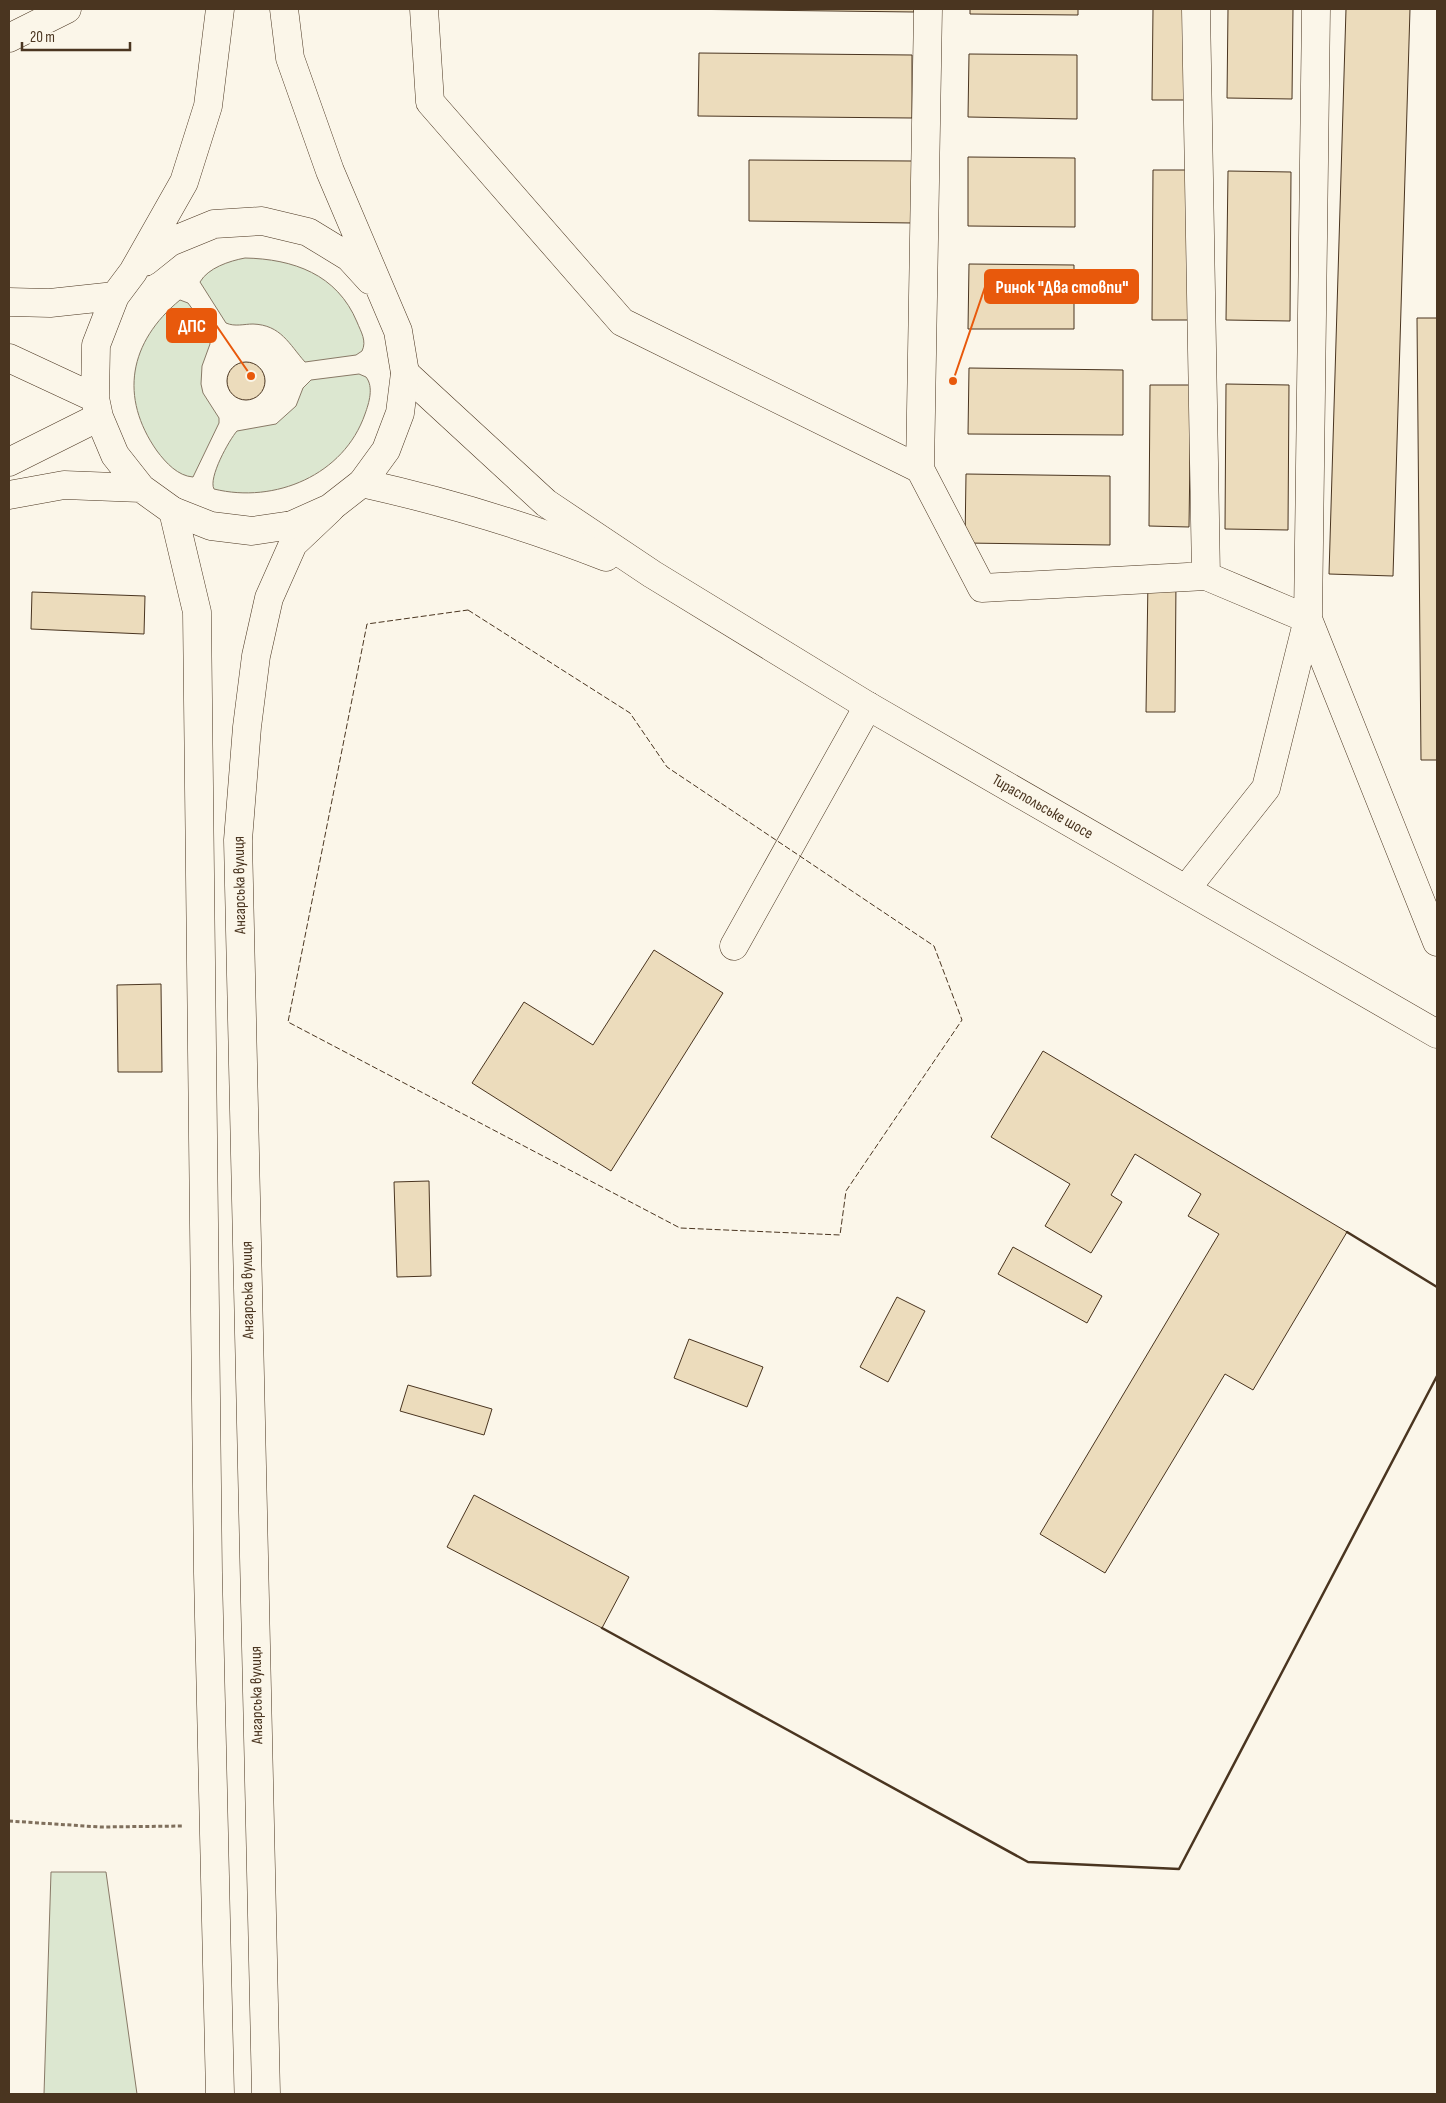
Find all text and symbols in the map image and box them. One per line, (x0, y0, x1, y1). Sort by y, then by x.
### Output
scale bar (22, 20, 130, 52)
text: 20 m (30, 28, 55, 47)
callout: Ринок "Два стовпи" (985, 270, 1138, 303)
text: Ринок "Два стовпи" (996, 277, 1128, 298)
callout: ДПС (167, 309, 216, 342)
text: ДПС (178, 316, 206, 337)
street label: Тираспольське шосе (989, 770, 1096, 843)
street label: Ангарська вулиця (230, 836, 250, 935)
street label: Ангарська вулиця (238, 1241, 258, 1340)
street label: Ангарська вулиця (247, 1646, 267, 1745)

